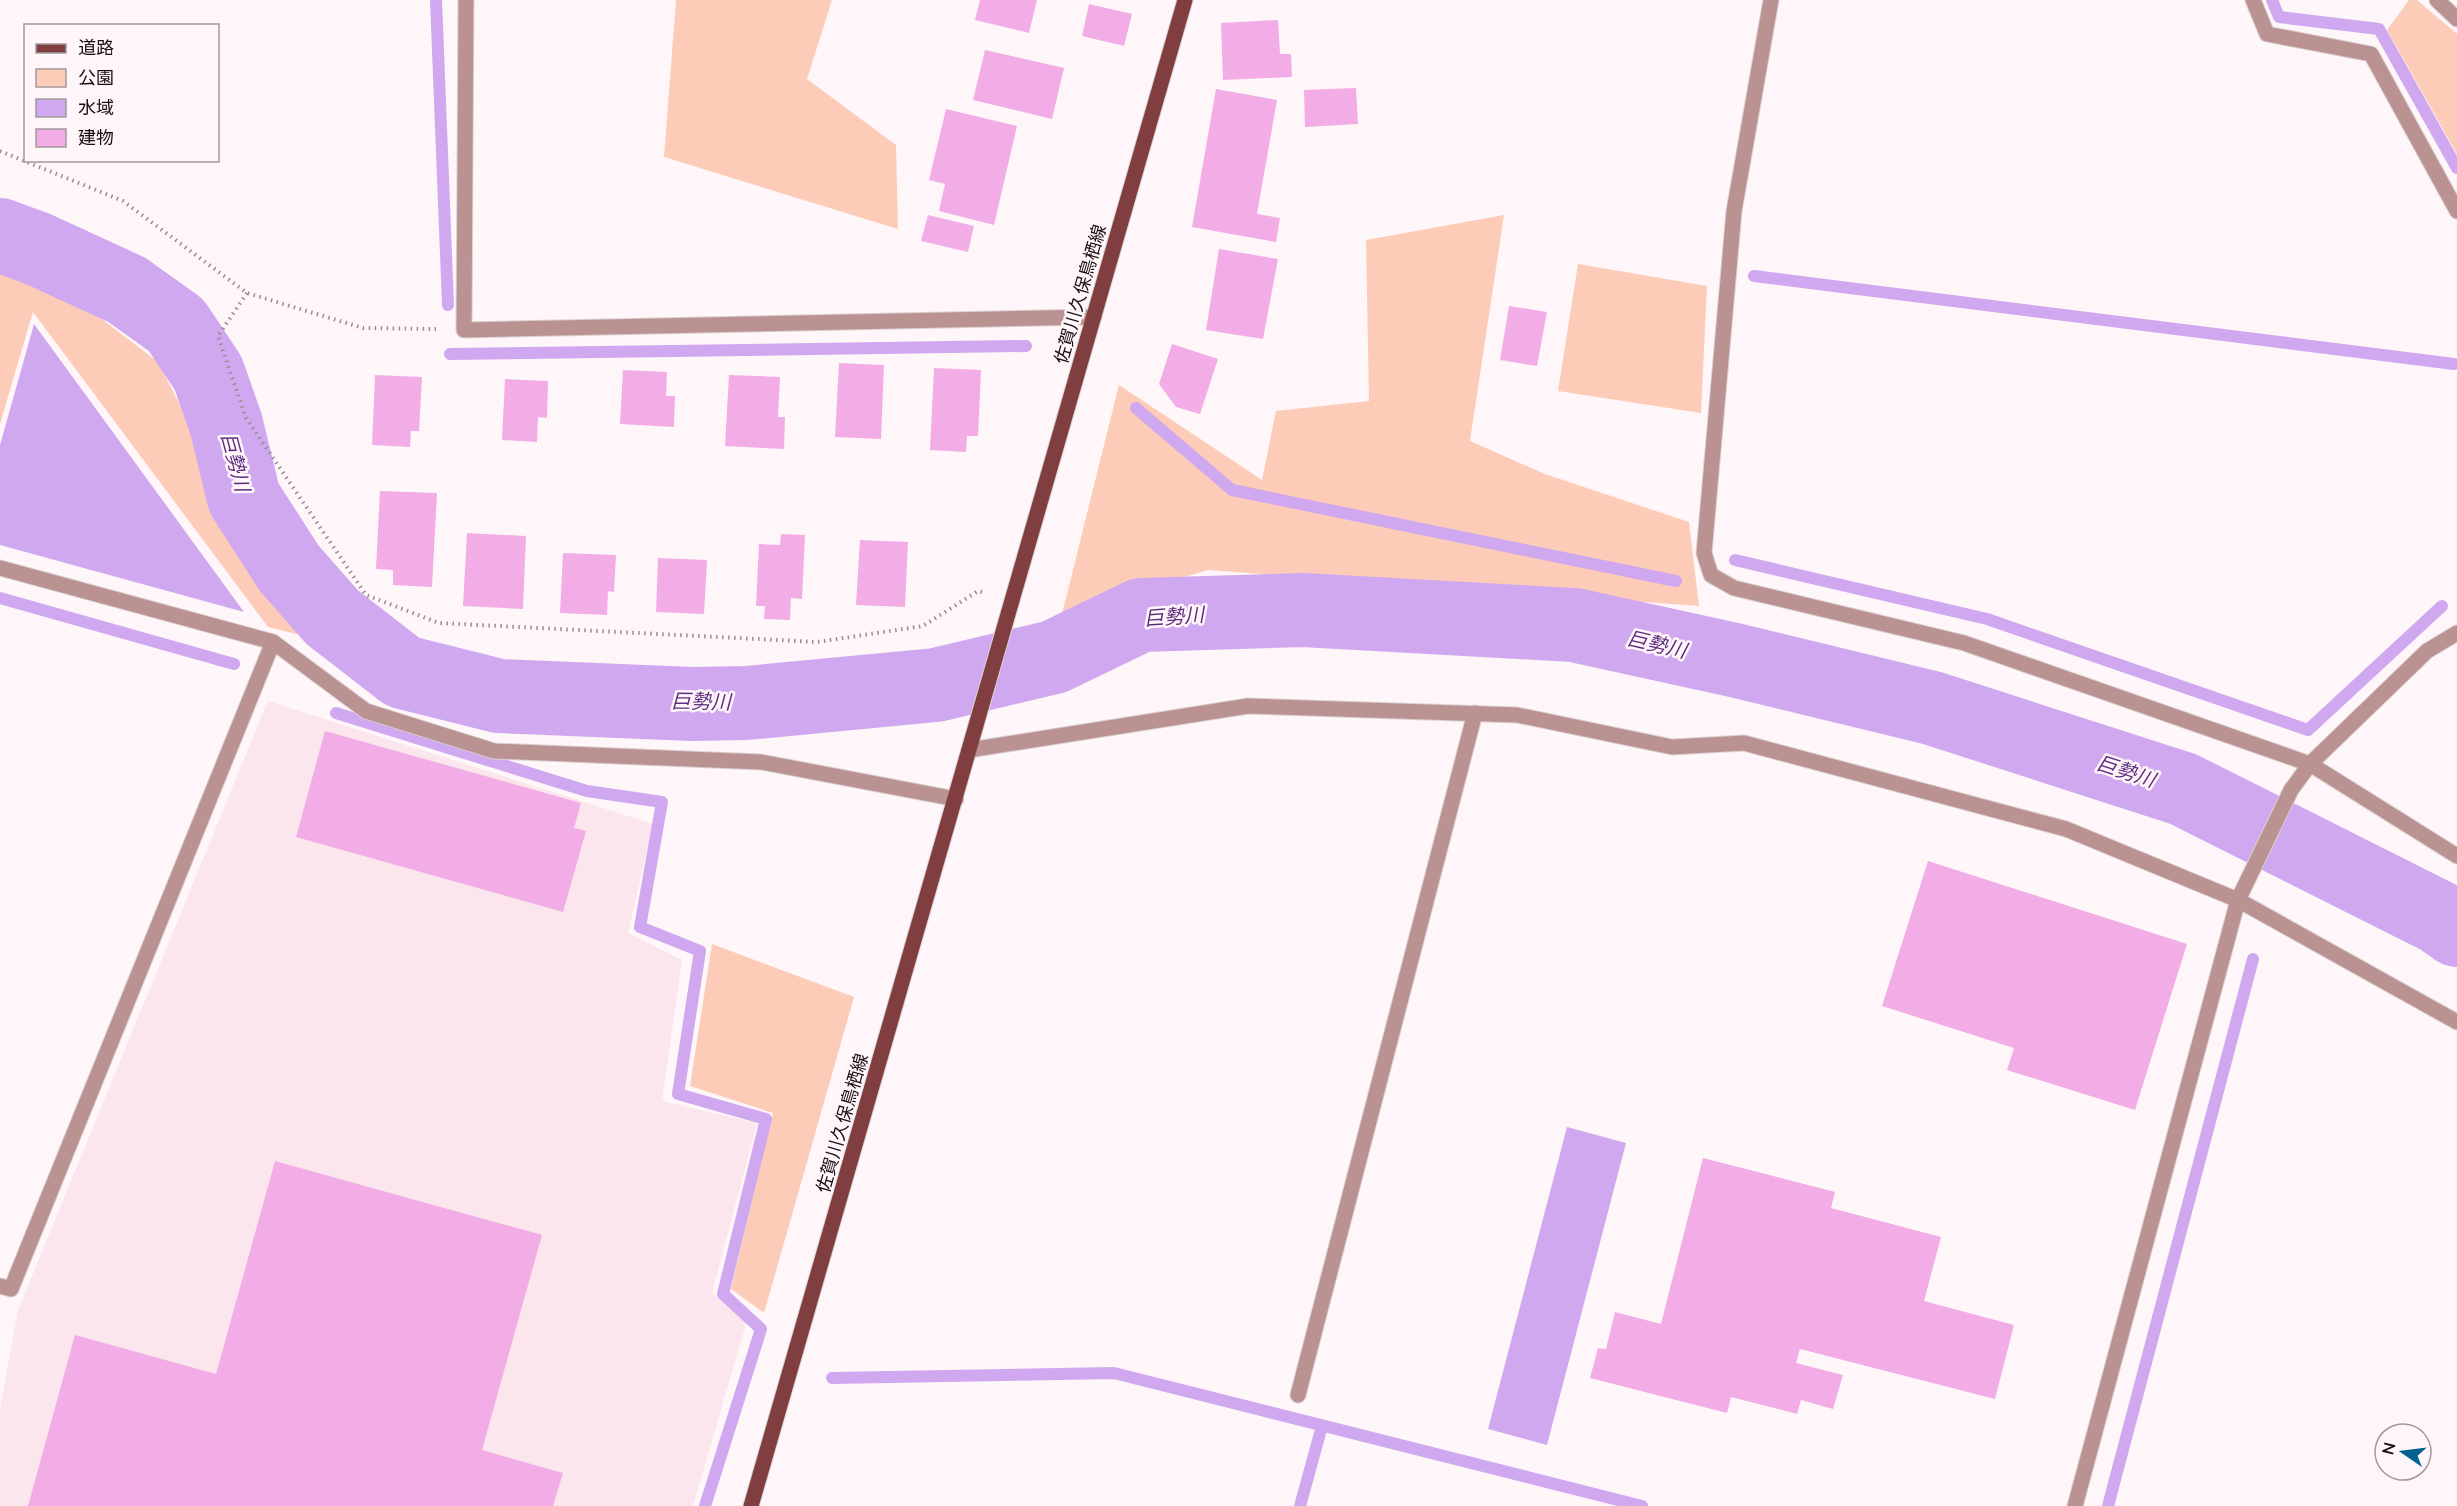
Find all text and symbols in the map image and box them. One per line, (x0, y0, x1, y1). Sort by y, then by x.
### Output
legend (24, 24, 219, 162)
text: 道路 (78, 36, 114, 59)
text: 公園 (78, 66, 114, 89)
text: 水域 (78, 96, 114, 119)
text: 建物 (78, 126, 114, 149)
street label: 佐賀川久保鳥栖線 (1049, 222, 1111, 366)
water label: 巨勢川 (216, 430, 256, 496)
water label: 巨勢川 (1143, 601, 1207, 631)
water label: 巨勢川 (1625, 625, 1691, 663)
water label: 巨勢川 (671, 688, 733, 714)
water label: 巨勢川 (2094, 750, 2160, 793)
street label: 佐賀川久保鳥栖線 (811, 1051, 873, 1195)
north arrow (2373, 1422, 2433, 1482)
text: N (2377, 1440, 2400, 1457)

